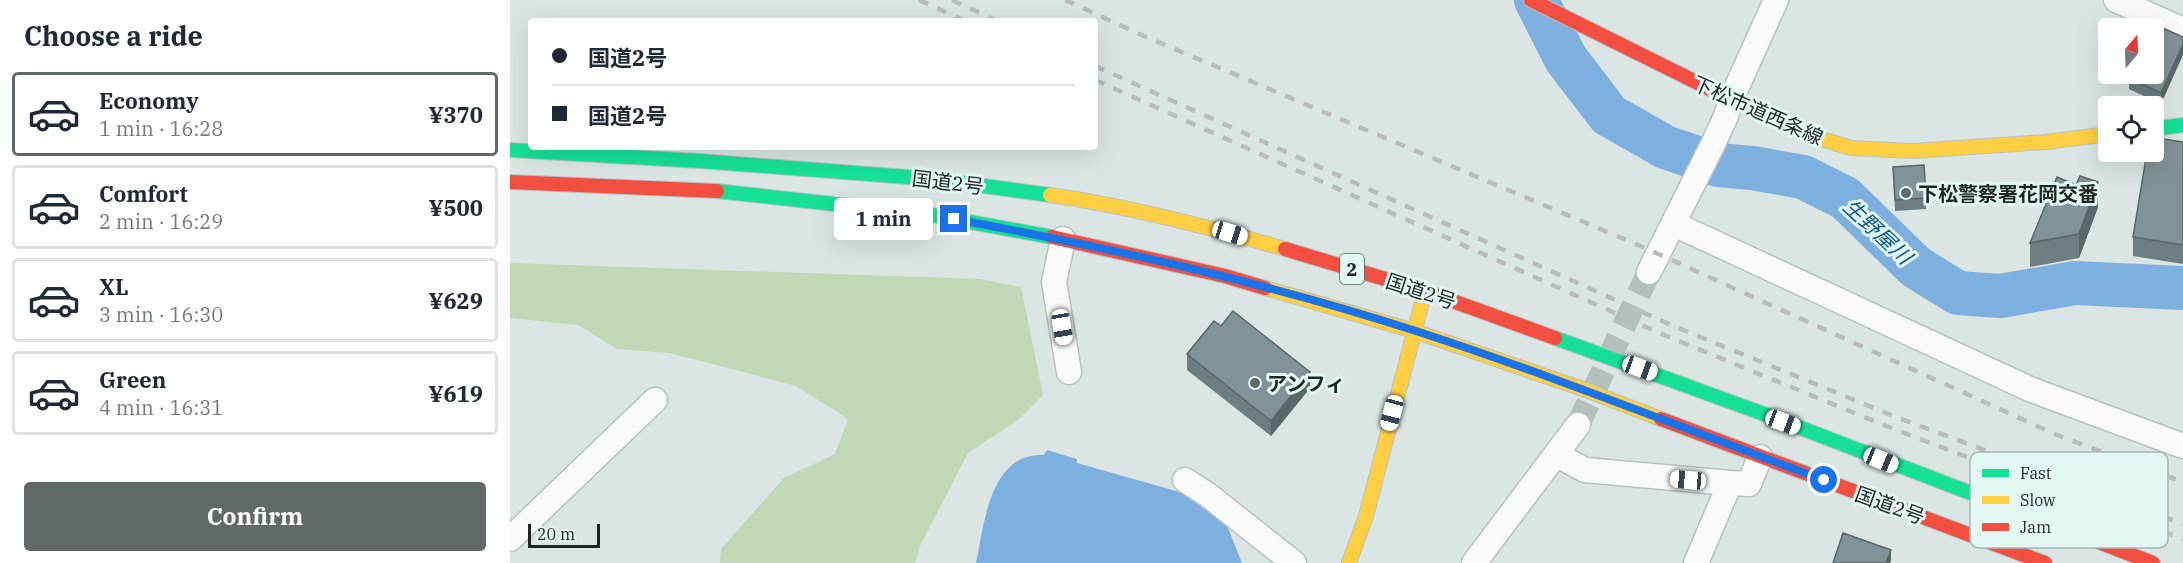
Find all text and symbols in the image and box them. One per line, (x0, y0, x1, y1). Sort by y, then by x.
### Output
text: Choose a ride (24, 18, 203, 53)
north arrow (2098, 18, 2164, 84)
map controls (2098, 18, 2164, 162)
text: 国道2号 (588, 43, 667, 72)
street label: 下松市道西条線 (1689, 69, 1827, 151)
text: Economy (99, 86, 199, 115)
icon: car (27, 87, 81, 141)
button: locate (2098, 96, 2164, 162)
text: ¥370 (428, 100, 483, 129)
text: 国道2号 (588, 101, 667, 130)
text: 1 min · 16:28 (99, 115, 223, 142)
street label: 国道2号 (911, 164, 985, 200)
text: Comfort (99, 179, 188, 208)
icon: car (27, 180, 81, 234)
place label: 下松警察署花岡交番 (1918, 180, 2098, 207)
marker: 下松警察署花岡交番 (1899, 186, 1913, 200)
water label: 生野屋川 (1838, 192, 1920, 271)
text: ¥500 (428, 193, 483, 222)
callout: 1 min (834, 198, 933, 240)
text: 1 min (856, 205, 912, 232)
route end (940, 205, 967, 232)
text: 2 min · 16:29 (99, 208, 223, 235)
car (1210, 219, 1250, 247)
road number: 2 (1340, 254, 1364, 284)
street label: 国道2号 (1383, 267, 1459, 315)
text: XL (99, 272, 129, 301)
icon: car (27, 273, 81, 327)
text: ¥629 (428, 286, 483, 315)
text: 3 min · 16:30 (99, 301, 223, 328)
car (1050, 308, 1074, 346)
car (1620, 353, 1660, 383)
text: Green (99, 365, 166, 394)
icon: car (27, 366, 81, 420)
place label: アンフィ (1267, 370, 1345, 397)
marker: アンフィ (1248, 376, 1262, 390)
text: ¥619 (428, 379, 483, 408)
car (1379, 393, 1405, 433)
text: 4 min · 16:31 (99, 394, 223, 421)
car (1763, 407, 1803, 437)
car (1861, 445, 1901, 475)
legend (1970, 452, 2168, 548)
text: Fast (2020, 463, 2052, 483)
route start (1810, 466, 1837, 493)
car (1669, 469, 1707, 491)
street label: 国道2号 (1852, 480, 1928, 530)
button: Confirm (24, 482, 486, 551)
text: Slow (2020, 490, 2056, 510)
text: Jam (2020, 517, 2051, 537)
scale bar (528, 521, 600, 548)
text: 20 m (537, 524, 575, 544)

